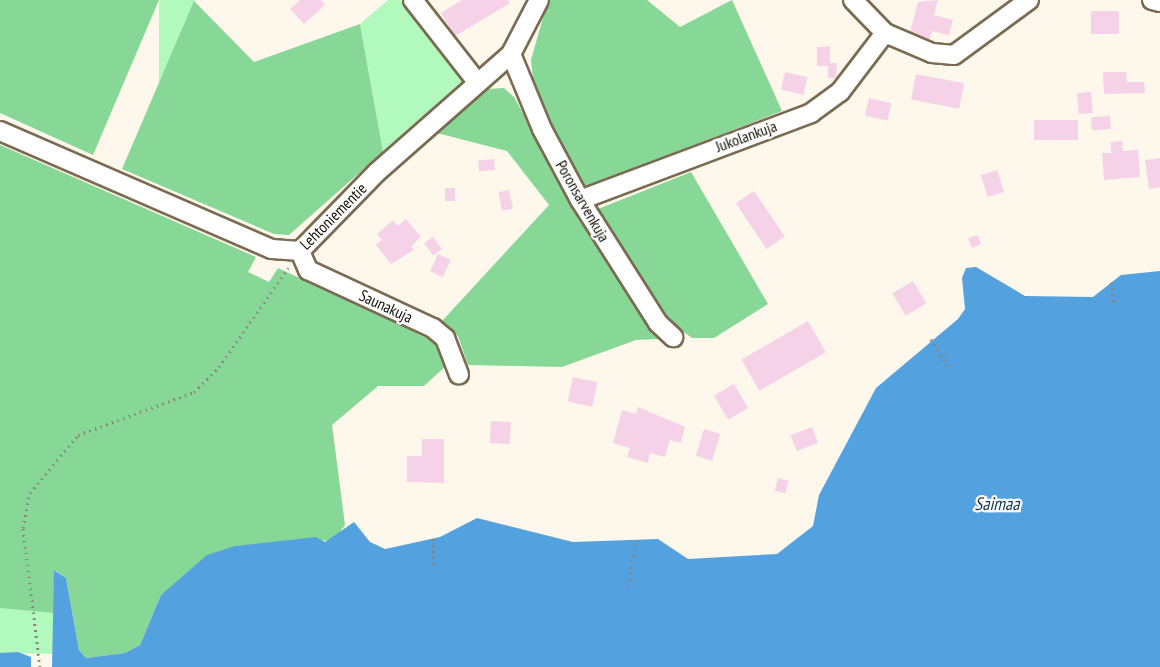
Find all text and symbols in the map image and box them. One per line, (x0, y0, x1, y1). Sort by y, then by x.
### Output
street label: Jukolankuja (713, 116, 779, 156)
street label: Poronsarvenkuja (552, 157, 614, 245)
street label: Lehtoniementie (296, 179, 370, 253)
street label: Saunakuja (356, 285, 416, 327)
water label: Saimaa (975, 493, 1019, 515)

